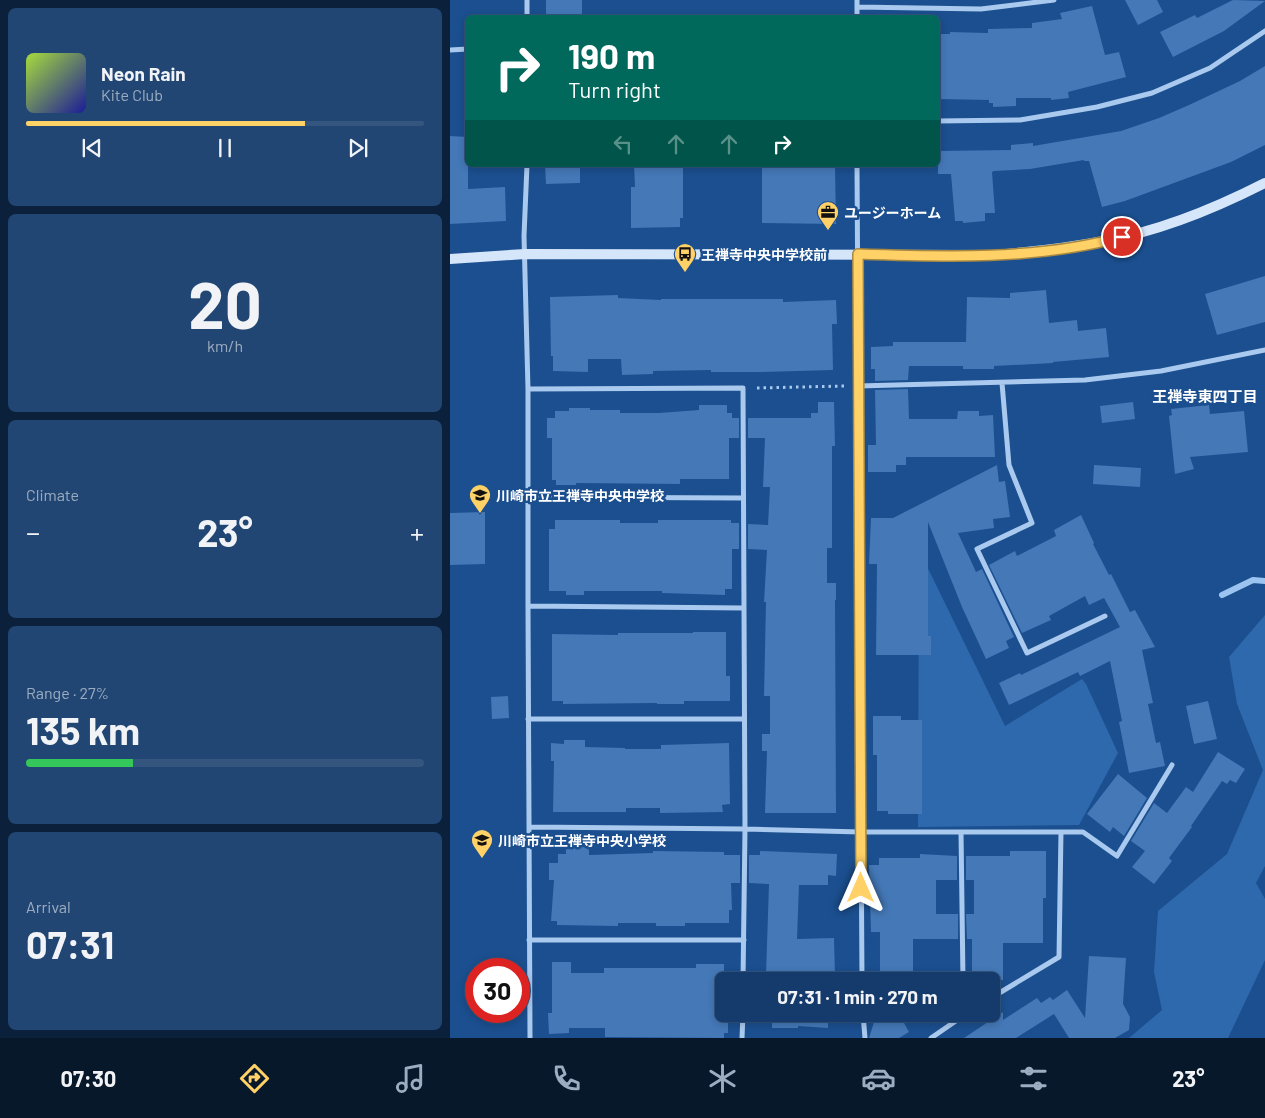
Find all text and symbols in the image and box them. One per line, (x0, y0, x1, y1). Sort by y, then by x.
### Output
text: 190 m (568, 34, 655, 76)
icon: right (485, 35, 550, 100)
text: Neon Rain (101, 62, 186, 85)
text: Turn right (568, 76, 661, 102)
text: Kite Club (101, 85, 163, 104)
icon: left (609, 130, 637, 158)
icon: ahead (662, 130, 690, 158)
icon: ahead (715, 130, 743, 158)
icon: right (768, 130, 796, 158)
icon: previous (78, 134, 106, 162)
icon: pause (211, 134, 239, 162)
icon: next (344, 134, 372, 162)
office icon: ユージーホーム (816, 200, 840, 231)
place label: ユージーホーム (844, 204, 941, 221)
pin (1101, 216, 1143, 258)
icon: arrive (1108, 223, 1136, 251)
bus stop icon: 王禅寺中央中学校前 (673, 242, 697, 273)
place label: 王禅寺中央中学校前 (701, 246, 827, 263)
text: 20 (188, 264, 262, 342)
text: km/h (207, 336, 243, 355)
district label: 王禅寺東四丁目 (1152, 387, 1258, 405)
school or university icon: 川崎市立王禅寺中央中学校 (468, 483, 492, 514)
text: Climate (26, 485, 79, 504)
place label: 川崎市立王禅寺中央中学校 (496, 487, 664, 504)
text: 23° (197, 509, 253, 555)
text: − (26, 515, 40, 549)
text: + (410, 515, 424, 549)
text: Range · 27% (26, 683, 109, 702)
text: 135 km (26, 707, 140, 753)
school or university icon: 川崎市立王禅寺中央小学校 (470, 828, 494, 859)
place label: 川崎市立王禅寺中央小学校 (498, 832, 666, 849)
position arrow (834, 861, 886, 913)
text: Arrival (26, 897, 71, 916)
text: 07:31 (26, 921, 114, 967)
speed limit sign: 30 (465, 958, 530, 1023)
text: 07:31 · 1 min · 270 m (777, 985, 938, 1008)
icon: directions (237, 1061, 272, 1096)
icon: music (393, 1061, 428, 1096)
icon: phone (549, 1061, 584, 1096)
icon: climate (705, 1061, 740, 1096)
icon: car (861, 1061, 896, 1096)
icon: filters (1016, 1061, 1051, 1096)
text: 07:30 (60, 1065, 116, 1091)
text: 23° (1172, 1065, 1205, 1091)

